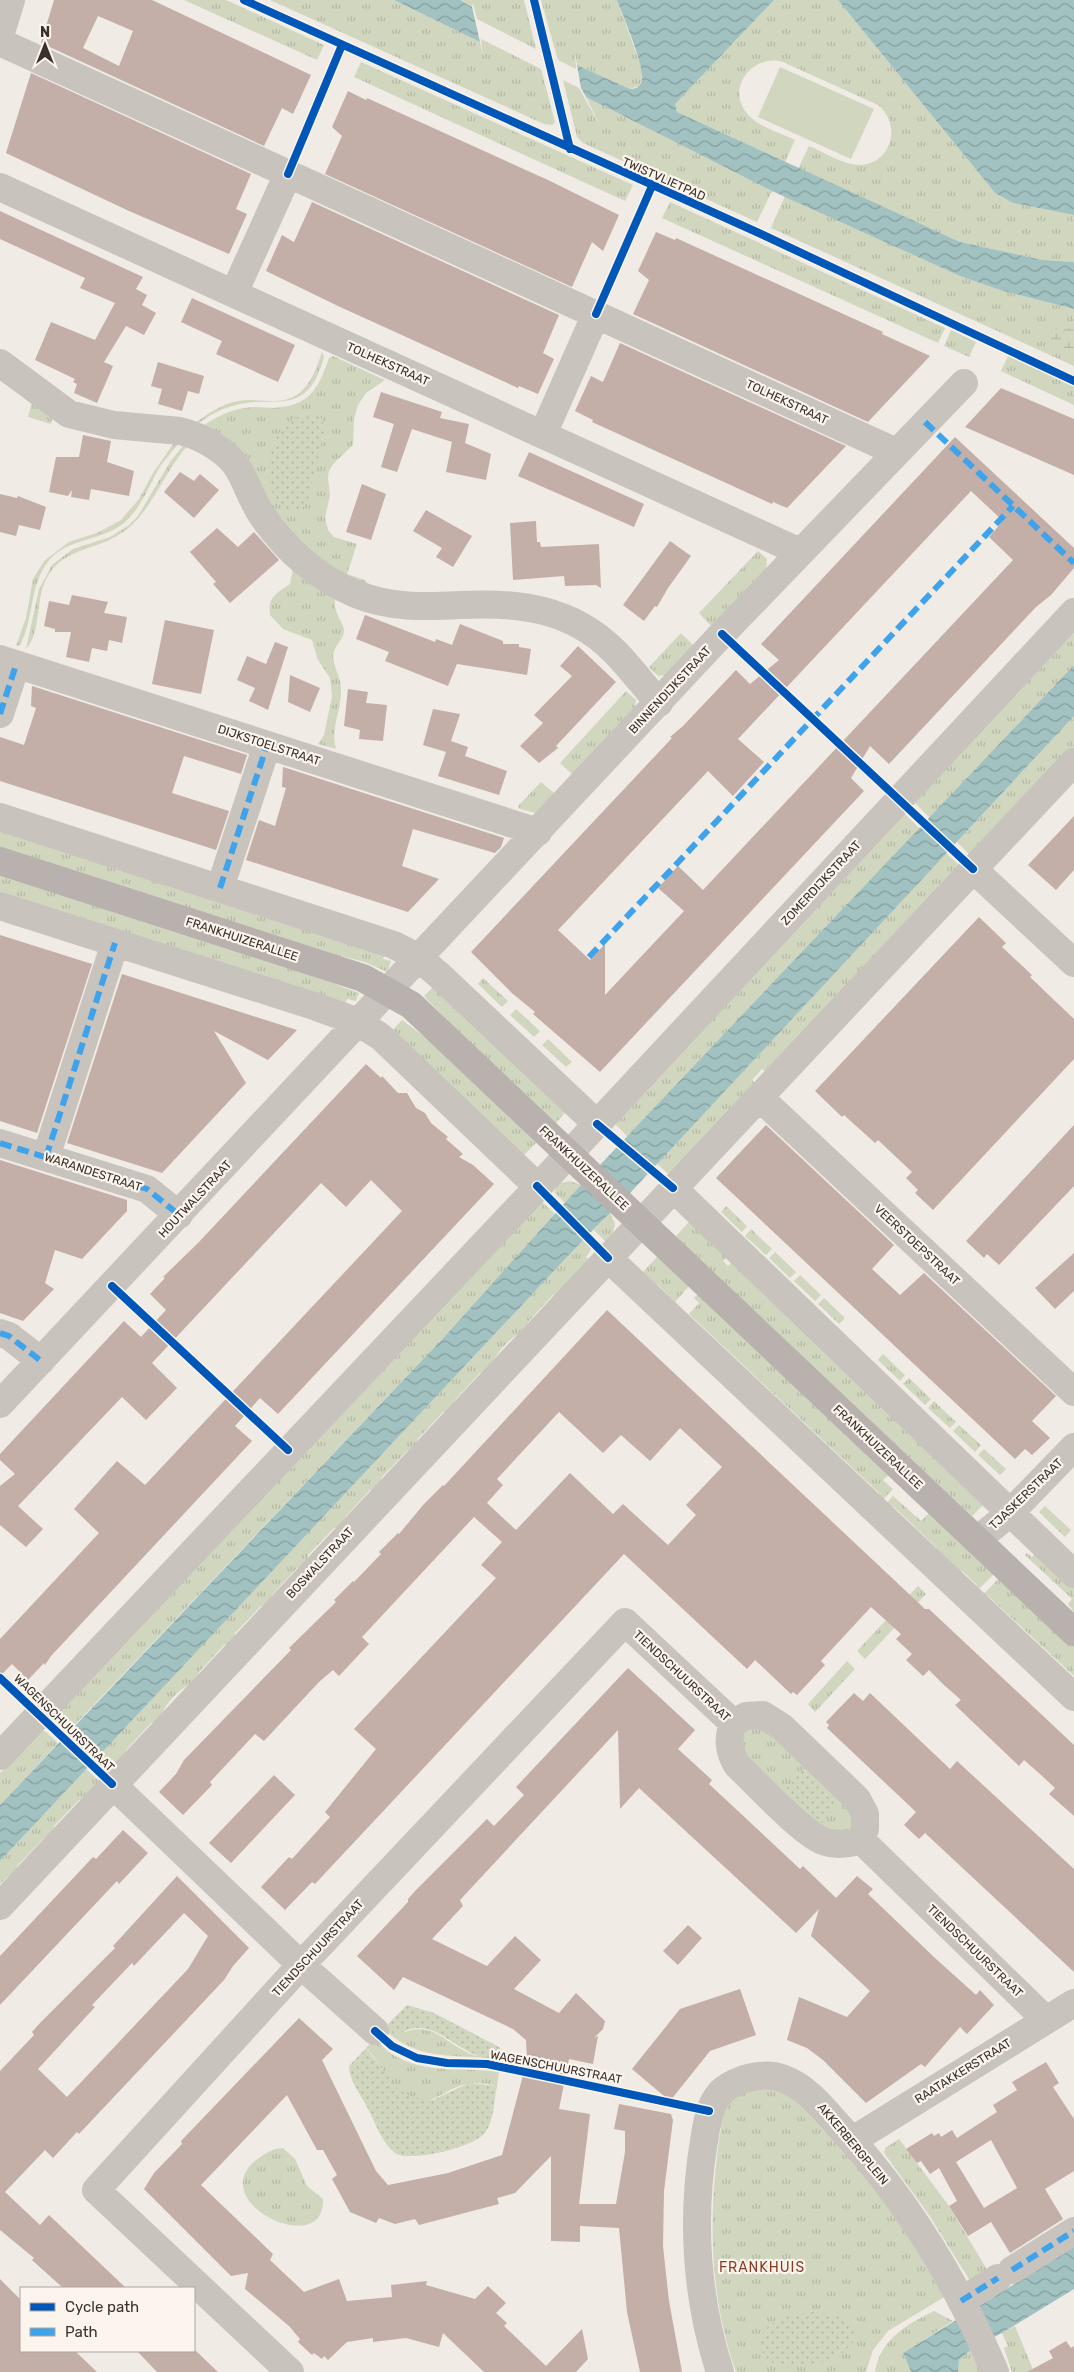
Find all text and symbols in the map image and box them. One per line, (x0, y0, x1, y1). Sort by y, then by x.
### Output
north arrow (20, 20, 70, 70)
text: N (40, 24, 50, 41)
street label: TWISTVLIETPAD (620, 154, 708, 204)
street label: TOLHEKSTRAAT (345, 340, 431, 388)
street label: TOLHEKSTRAAT (744, 377, 830, 427)
street label: BINNENDIJKSTRAAT (626, 643, 714, 737)
street label: DIJKSTOELSTRAAT (216, 722, 322, 768)
street label: ZOMERDIJKSTRAAT (778, 838, 864, 928)
street label: FRANKHUIZERALLEE (184, 914, 300, 964)
street label: FRANKHUIZERALLEE (536, 1123, 632, 1213)
street label: WARANDESTRAAT (43, 1150, 143, 1194)
street label: HOUTWALSTRAAT (156, 1157, 234, 1241)
street label: VEERSTOEPSTRAAT (871, 1202, 963, 1288)
street label: FRANKHUIZERALLEE (830, 1402, 926, 1492)
street label: TJASKERSTRAAT (986, 1455, 1066, 1533)
street label: BOSWALSTRAAT (284, 1525, 356, 1601)
street label: TIENDSCHUURSTRAAT (631, 1628, 733, 1725)
street label: WAGENSCHUURSTRAAT (11, 1671, 117, 1775)
street label: TIENDSCHUURSTRAAT (270, 1897, 367, 1999)
street label: TIENDSCHUURSTRAAT (924, 1902, 1026, 2000)
street label: RAATAKKERSTRAAT (912, 2036, 1014, 2106)
street label: WAGENSCHUURSTRAAT (489, 2047, 623, 2087)
street label: AKKERBERGPLEIN (815, 2100, 891, 2188)
district label: FRANKHUIS (719, 2259, 805, 2276)
legend (20, 2287, 195, 2352)
text: Cycle path (65, 2298, 139, 2316)
text: Path (65, 2323, 98, 2341)

